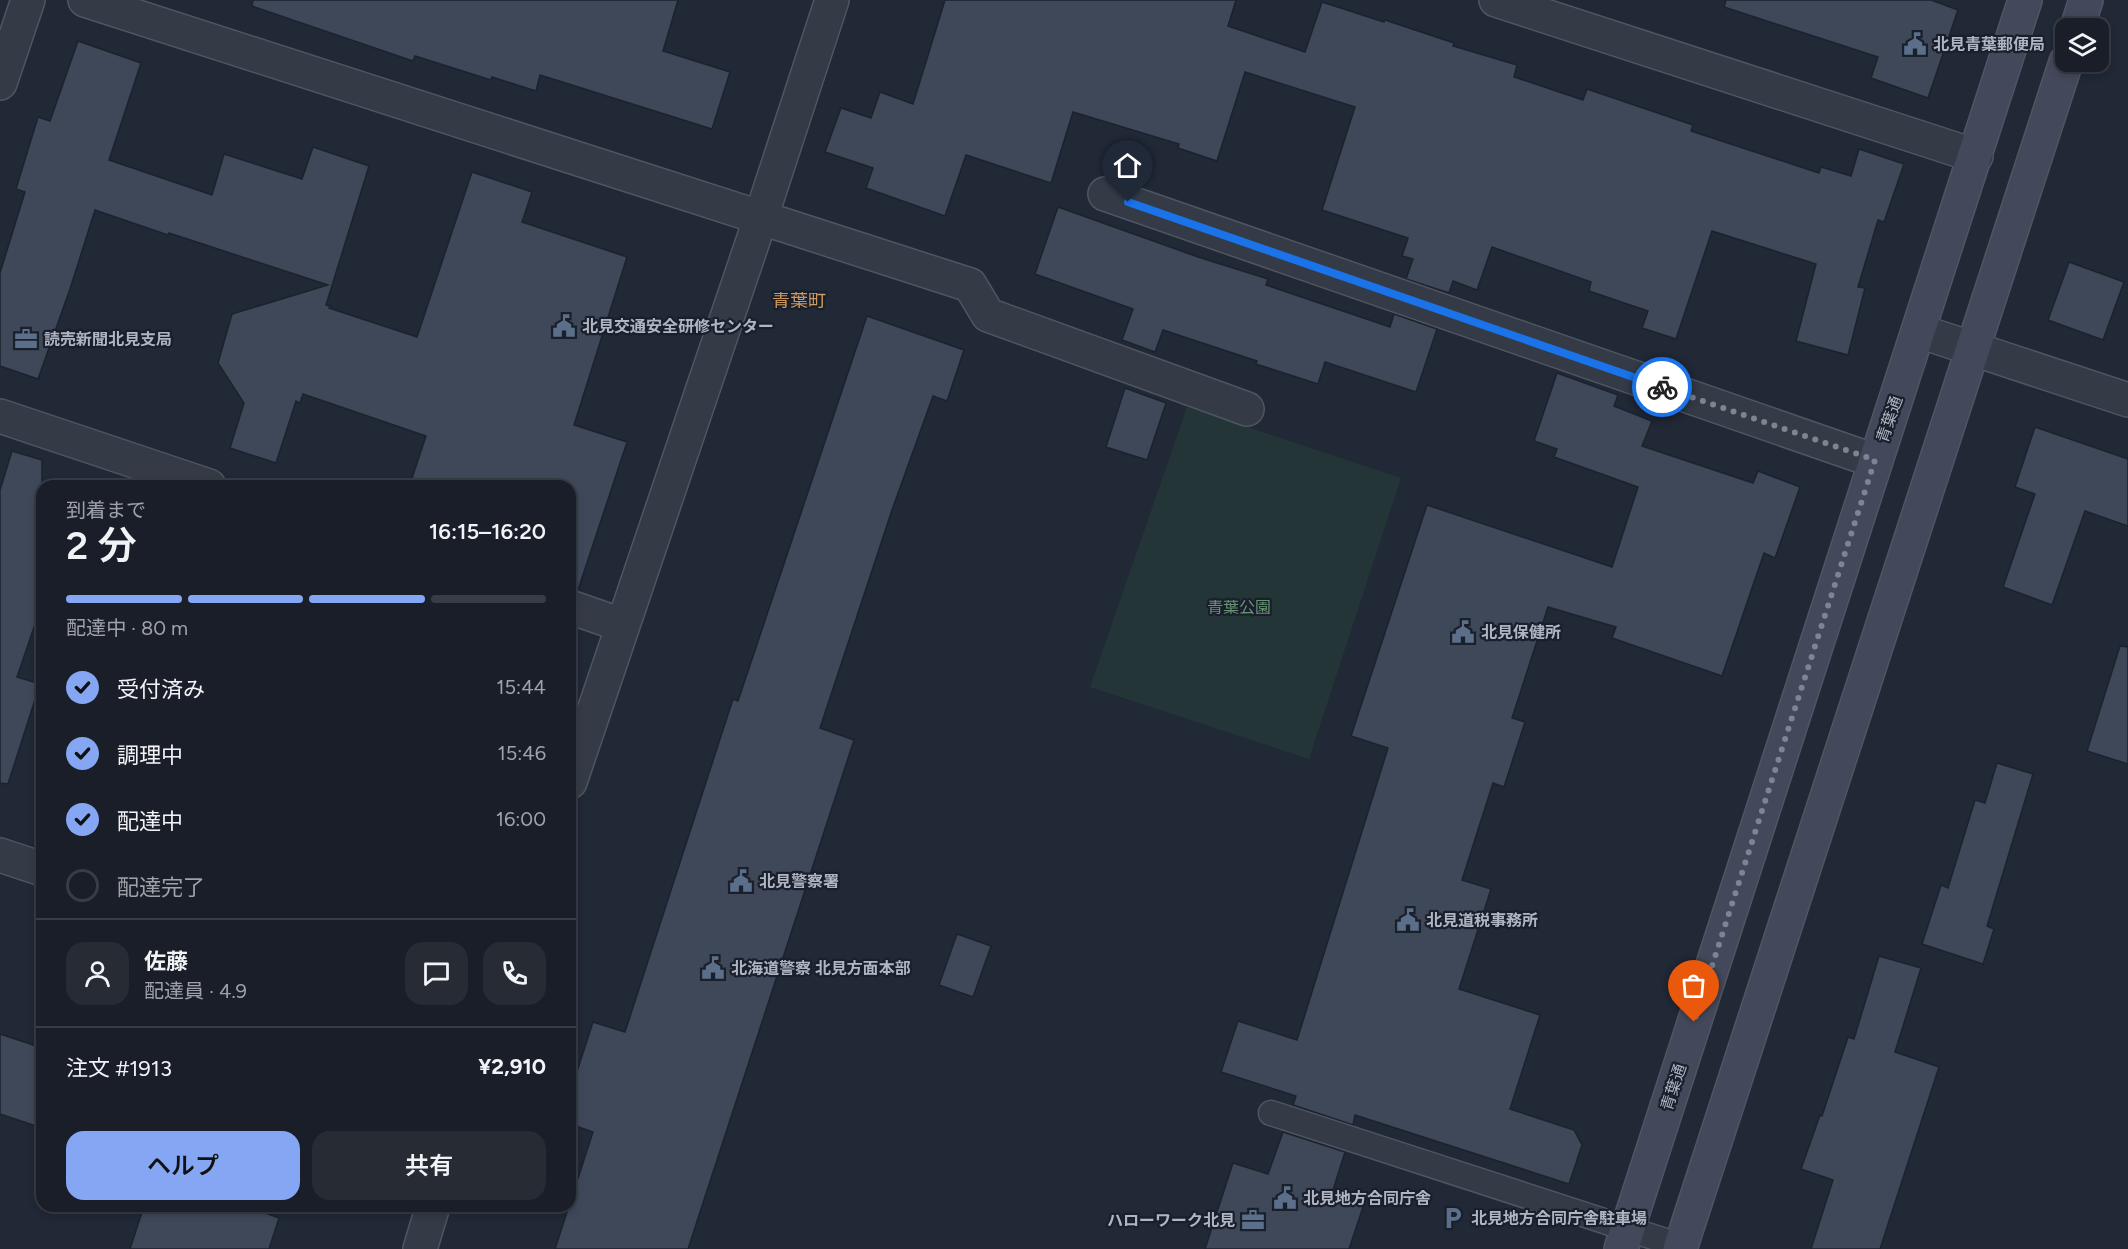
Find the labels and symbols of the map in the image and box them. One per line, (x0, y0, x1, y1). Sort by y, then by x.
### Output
public building icon: 北見青葉郵便局 (1902, 31, 1928, 57)
place label: 北見青葉郵便局 (1933, 35, 2045, 54)
pin (1102, 140, 1153, 202)
district label: 青葉町 (772, 290, 826, 312)
public building icon: 北見交通安全研修センター (551, 313, 577, 339)
place label: 北見交通安全研修センター (582, 317, 774, 336)
office icon: 読売新聞北見支局 (13, 326, 39, 352)
place label: 読売新聞北見支局 (44, 330, 172, 349)
courier (1632, 357, 1692, 417)
street label: 青葉通 (1873, 393, 1906, 445)
park label: 青葉公園 (1207, 598, 1271, 617)
public building icon: 北見保健所 (1450, 619, 1476, 645)
place label: 北見保健所 (1481, 623, 1561, 642)
public building icon: 北見警察署 (728, 868, 754, 894)
place label: 北見警察署 (759, 872, 839, 891)
public building icon: 北見道税事務所 (1395, 907, 1421, 933)
place label: 北見道税事務所 (1426, 911, 1538, 930)
public building icon: 北海道警察 北見方面本部 (700, 955, 726, 981)
place label: 北海道警察 北見方面本部 (731, 959, 911, 978)
pin (1668, 960, 1719, 1022)
street label: 青葉通 (1657, 1061, 1690, 1113)
public building icon: 北見地方合同庁舎 (1272, 1185, 1298, 1211)
place label: 北見地方合同庁舎 (1303, 1189, 1431, 1208)
parking icon: 北見地方合同庁舎駐車場 (1440, 1205, 1466, 1231)
office icon: ハローワーク北見 (1240, 1207, 1266, 1233)
place label: 北見地方合同庁舎駐車場 (1471, 1209, 1647, 1228)
place label: ハローワーク北見 (1107, 1211, 1235, 1230)

